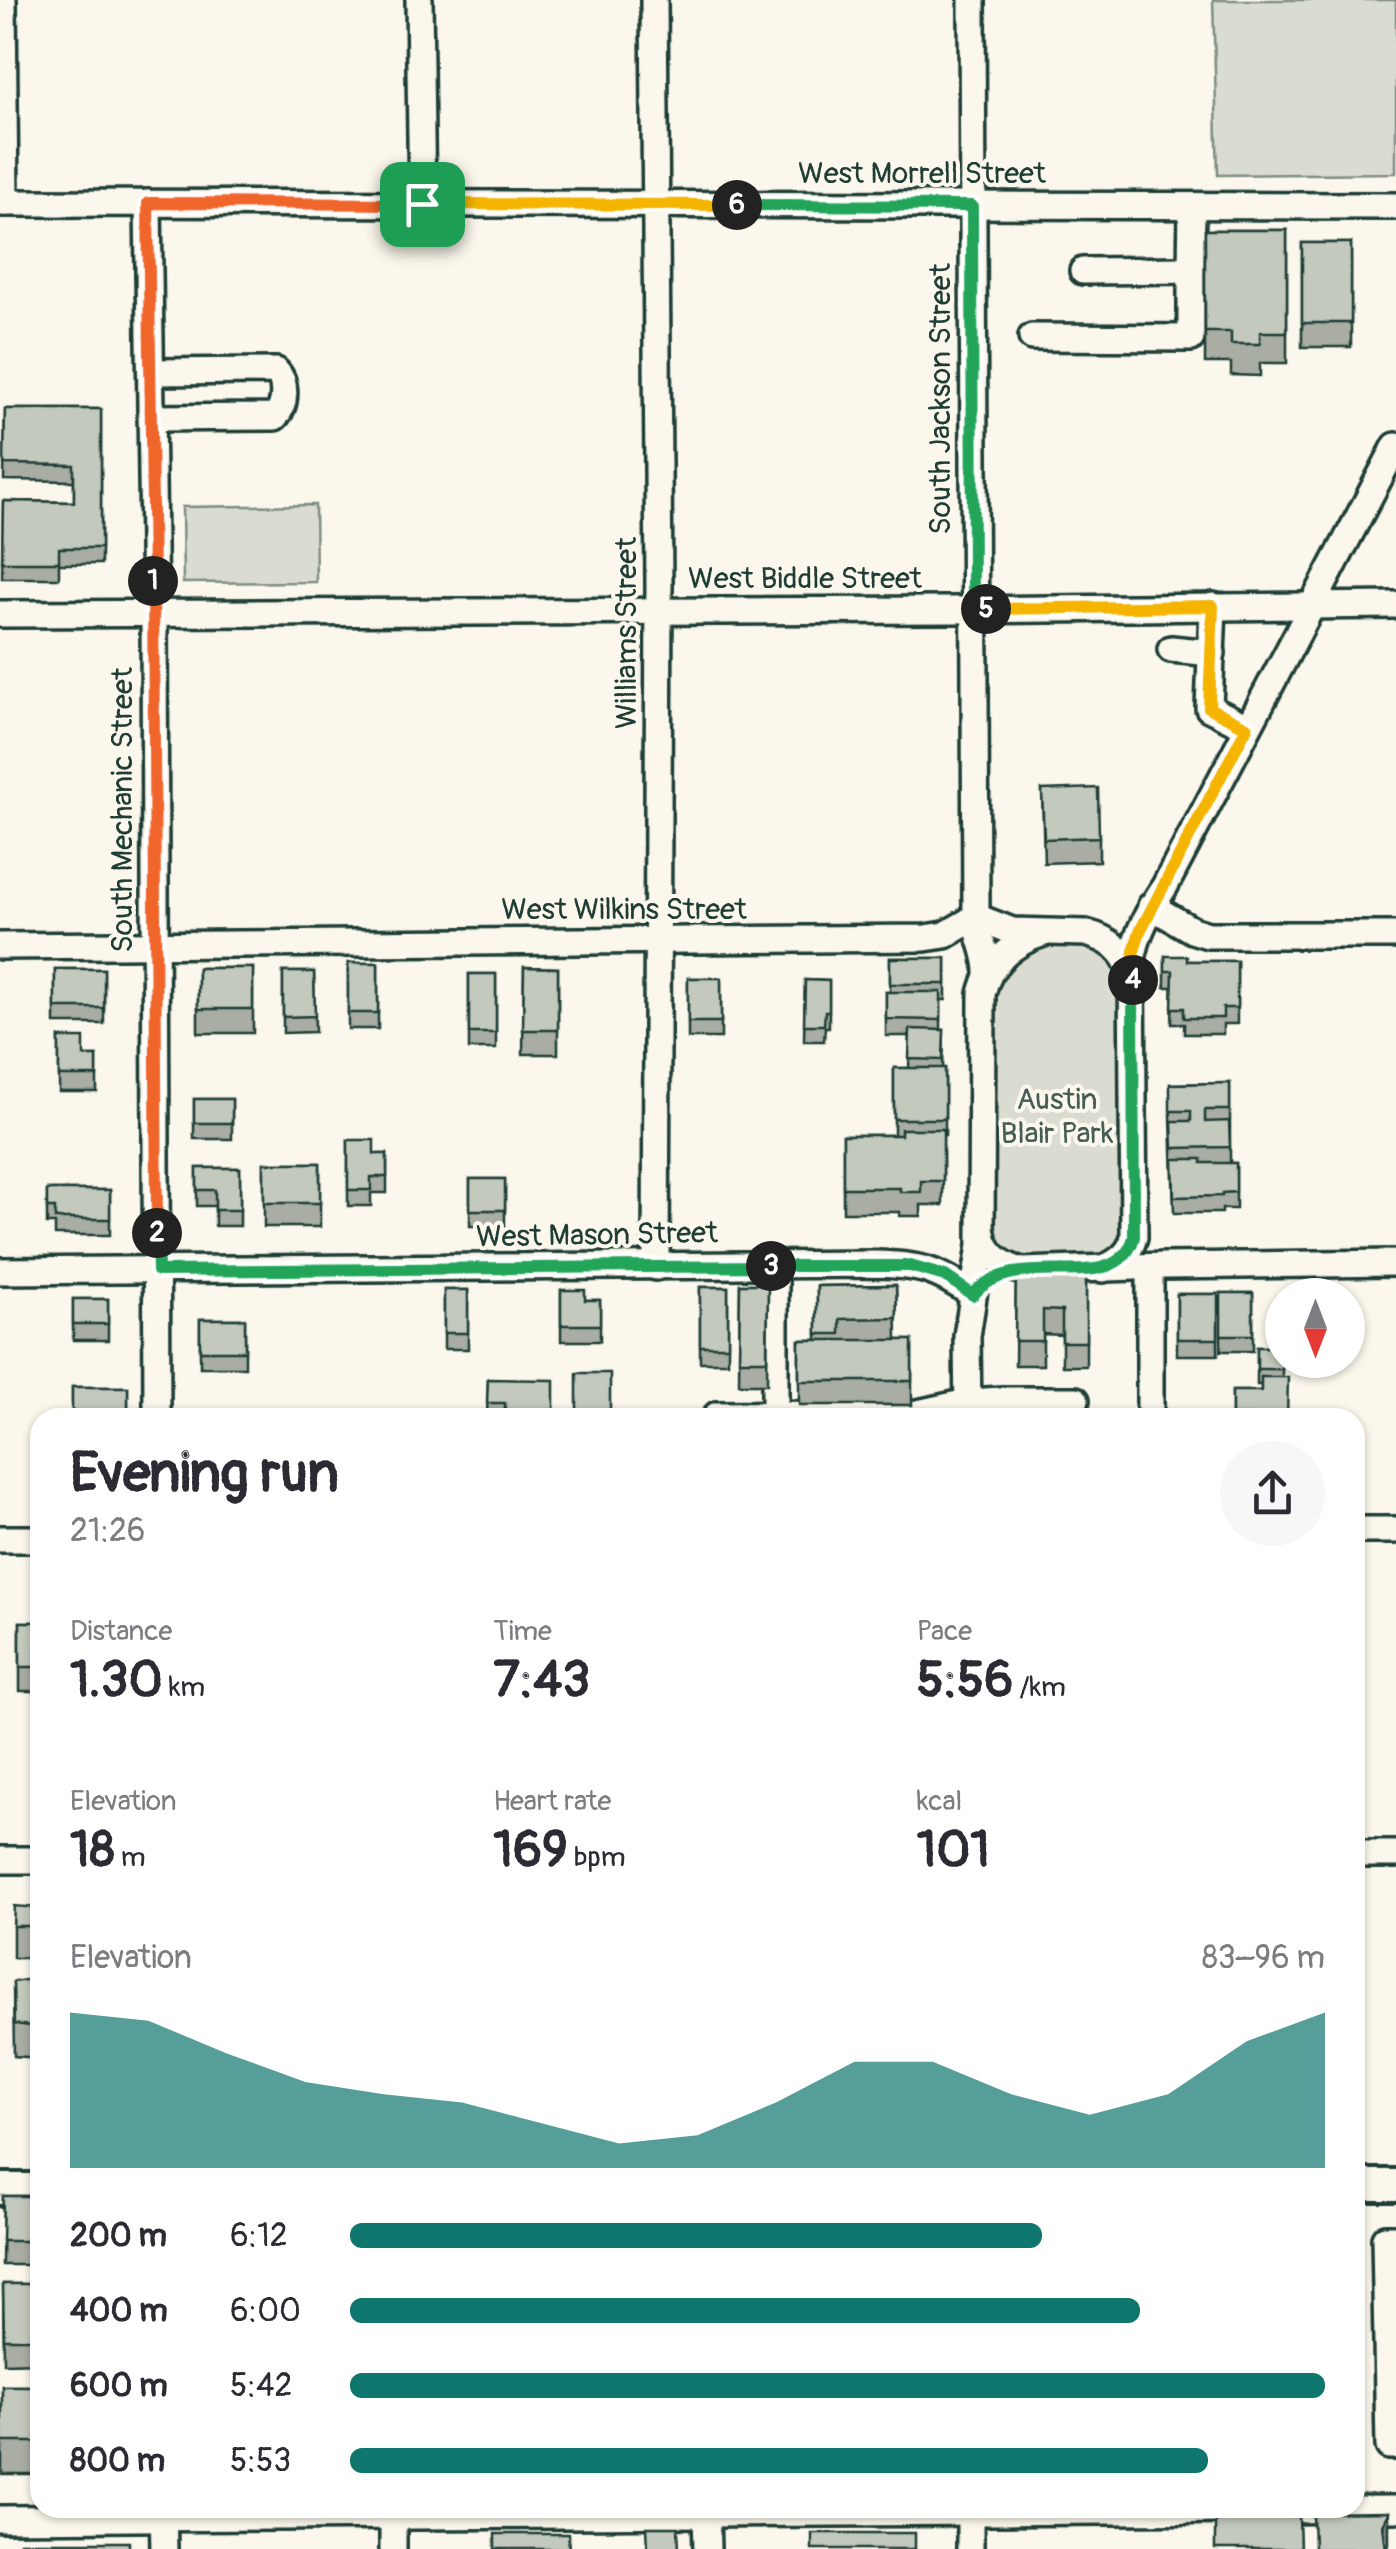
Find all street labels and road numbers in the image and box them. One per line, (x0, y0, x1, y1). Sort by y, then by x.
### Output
street label: West Morrell Street (798, 155, 1047, 192)
street label: South Jackson Street (922, 262, 959, 535)
street label: Williams Street (608, 536, 645, 729)
street label: West Biddle Street (688, 560, 923, 597)
street label: South Mechanic Street (104, 666, 141, 953)
street label: West Wilkins Street (501, 891, 748, 928)
street label: West Mason Street (476, 1214, 719, 1256)

